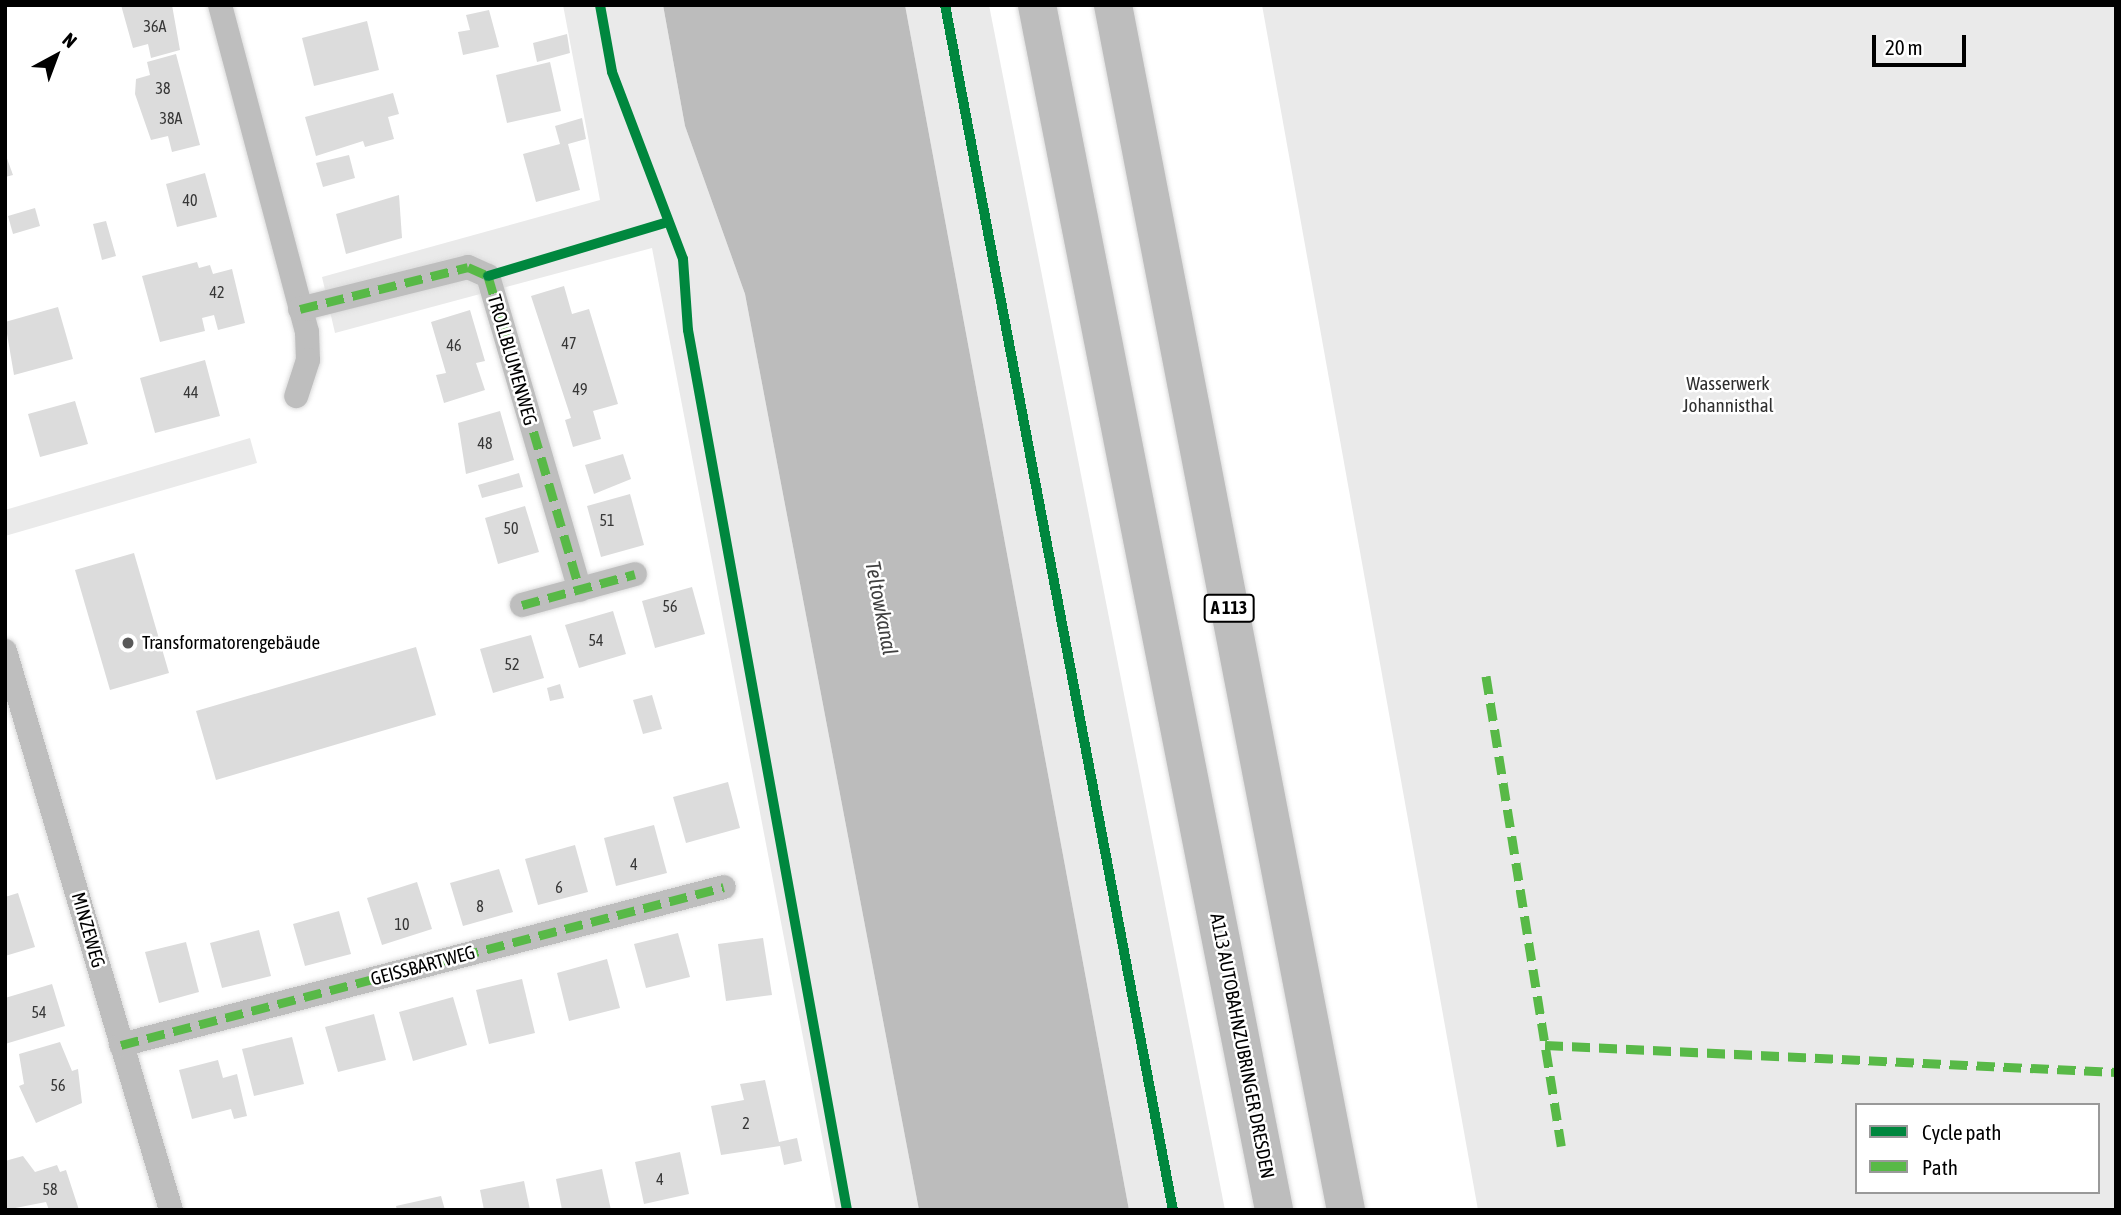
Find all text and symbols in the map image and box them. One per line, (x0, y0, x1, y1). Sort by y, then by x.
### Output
house number: 36A (144, 16, 166, 36)
north arrow (21, 21, 91, 91)
scale bar (1876, 21, 1970, 65)
text: N (58, 28, 81, 52)
text: 20 m (1885, 35, 1923, 59)
house number: 38 (155, 78, 171, 98)
house number: 38A (160, 108, 182, 128)
house number: 40 (182, 190, 198, 210)
house number: 42 (209, 282, 225, 302)
street label: TROLLBLUMENWEG (482, 292, 542, 428)
house number: 47 (561, 333, 577, 353)
house number: 46 (446, 335, 462, 355)
park label: Wasserwerk Johannisthal (1682, 373, 1774, 417)
house number: 49 (572, 379, 588, 399)
house number: 44 (183, 382, 199, 402)
house number: 48 (477, 433, 493, 453)
house number: 51 (599, 510, 615, 530)
house number: 50 (503, 518, 519, 538)
water label: Teltowkanal (861, 559, 903, 657)
road number: A 113 (1203, 594, 1255, 622)
house number: 56 (662, 596, 678, 616)
house number: 54 (588, 630, 604, 650)
place label: Transformatorengebäude (142, 632, 320, 654)
marker: Transformatorengebäude (120, 635, 136, 651)
house number: 52 (504, 654, 520, 674)
house number: 4 (630, 854, 638, 874)
house number: 6 (555, 877, 563, 897)
street label: MINZEWEG (66, 890, 110, 970)
house number: 8 (476, 896, 484, 916)
street label: A113 AUTOBAHNZUBRINGER DRESDEN (1205, 912, 1279, 1180)
house number: 10 (394, 914, 410, 934)
street label: GEISSBARTWEG (368, 941, 478, 991)
house number: 54 (31, 1002, 47, 1022)
house number: 56 (50, 1075, 66, 1095)
legend (1855, 1103, 2100, 1194)
house number: 2 (742, 1113, 750, 1133)
text: Cycle path (1922, 1120, 2001, 1144)
text: Path (1922, 1155, 1958, 1179)
house number: 4 (656, 1169, 664, 1189)
house number: 58 (42, 1179, 58, 1199)

